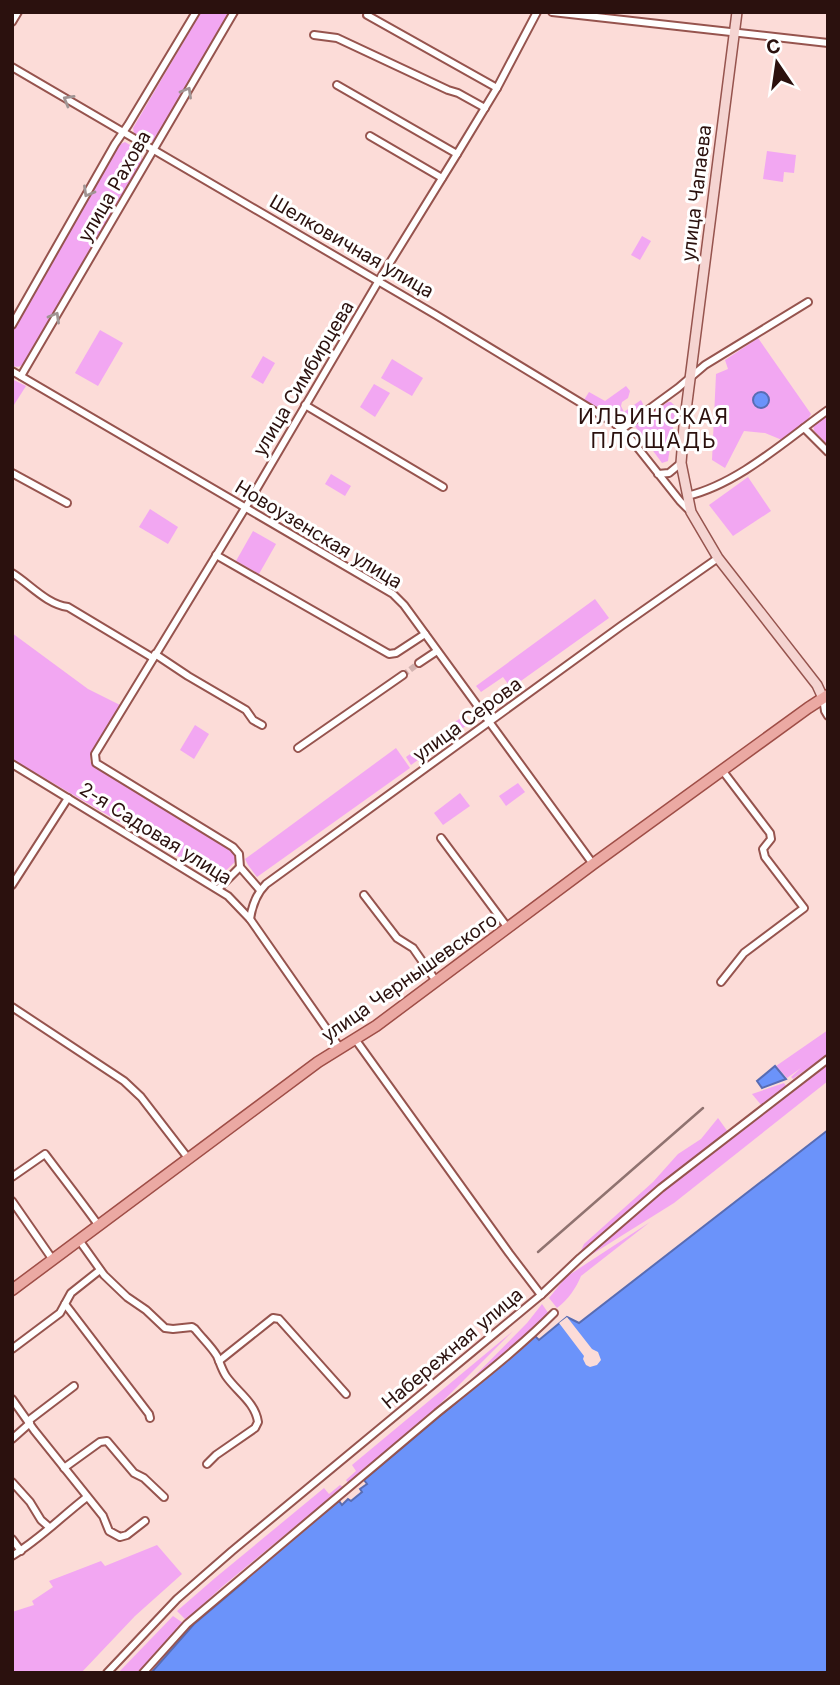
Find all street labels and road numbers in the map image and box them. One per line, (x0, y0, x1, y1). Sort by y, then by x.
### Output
street label: улица Чапаева (677, 123, 716, 263)
street label: улица Рахова (73, 126, 156, 246)
street label: Шелковичная улица (265, 190, 438, 303)
street label: улица Симбирцева (248, 296, 359, 460)
street label: Новоузенская улица (231, 475, 407, 593)
street label: улица Серова (408, 672, 526, 767)
street label: 2-я Садовая улица (75, 777, 236, 890)
street label: улица Чернышевского (317, 908, 502, 1047)
street label: Набережная улица (377, 1283, 527, 1414)

